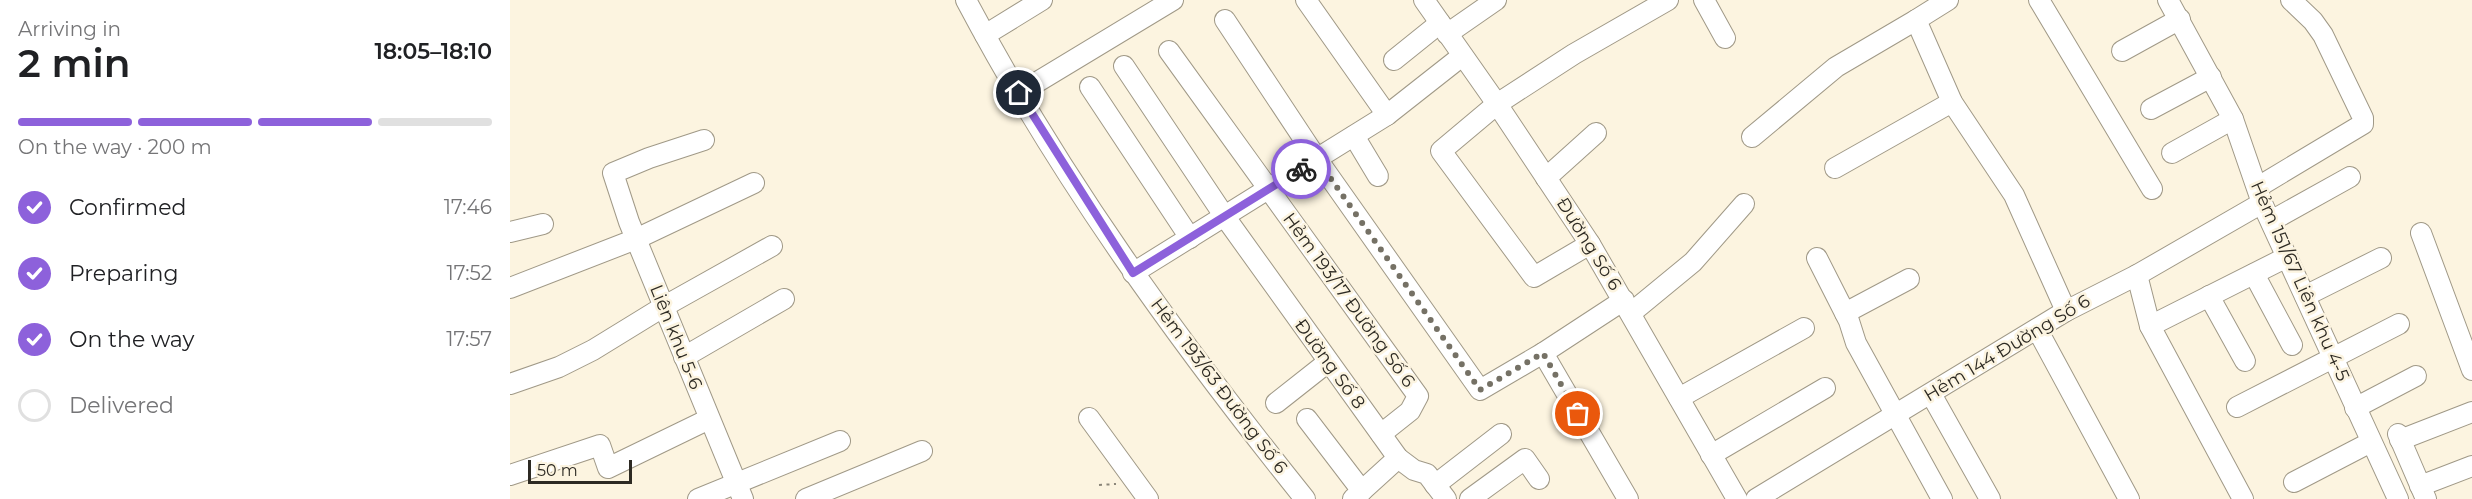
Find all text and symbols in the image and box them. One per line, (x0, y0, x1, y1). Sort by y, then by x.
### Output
text: Arriving in (18, 17, 121, 41)
text: 18:05–18:10 (374, 38, 492, 65)
text: 2 min (18, 39, 131, 87)
pin (993, 67, 1044, 118)
icon: home (1002, 76, 1035, 109)
text: On the way · 200 m (18, 135, 212, 159)
courier (1271, 139, 1331, 199)
icon: bike (1285, 153, 1318, 186)
street label: Hẻm 151/67 Liên khu 4-5 (2246, 178, 2354, 384)
icon: check (18, 191, 51, 224)
text: Confirmed (69, 194, 186, 221)
street label: Đường Số 6 (1552, 194, 1626, 295)
text: 17:46 (444, 195, 492, 219)
street label: Hẻm 193/17 Đường Số 6 (1278, 208, 1420, 392)
icon: check (18, 257, 51, 290)
text: Preparing (69, 260, 178, 287)
text: 17:52 (447, 261, 492, 285)
street label: Liên khu 5-6 (645, 281, 707, 393)
street label: Hẻm 144 Đường Số 6 (1920, 290, 2094, 406)
street label: Hẻm 193/63 Đường Số 6 (1146, 294, 1292, 478)
street label: Đường Số 8 (1290, 315, 1370, 413)
icon: check (18, 323, 51, 356)
text: On the way (69, 326, 194, 353)
text: 17:57 (446, 327, 492, 351)
pin (1552, 388, 1603, 439)
text: Delivered (69, 392, 174, 419)
icon: bag (1561, 397, 1594, 430)
scale bar (528, 457, 632, 484)
text: 50 m (537, 461, 578, 480)

